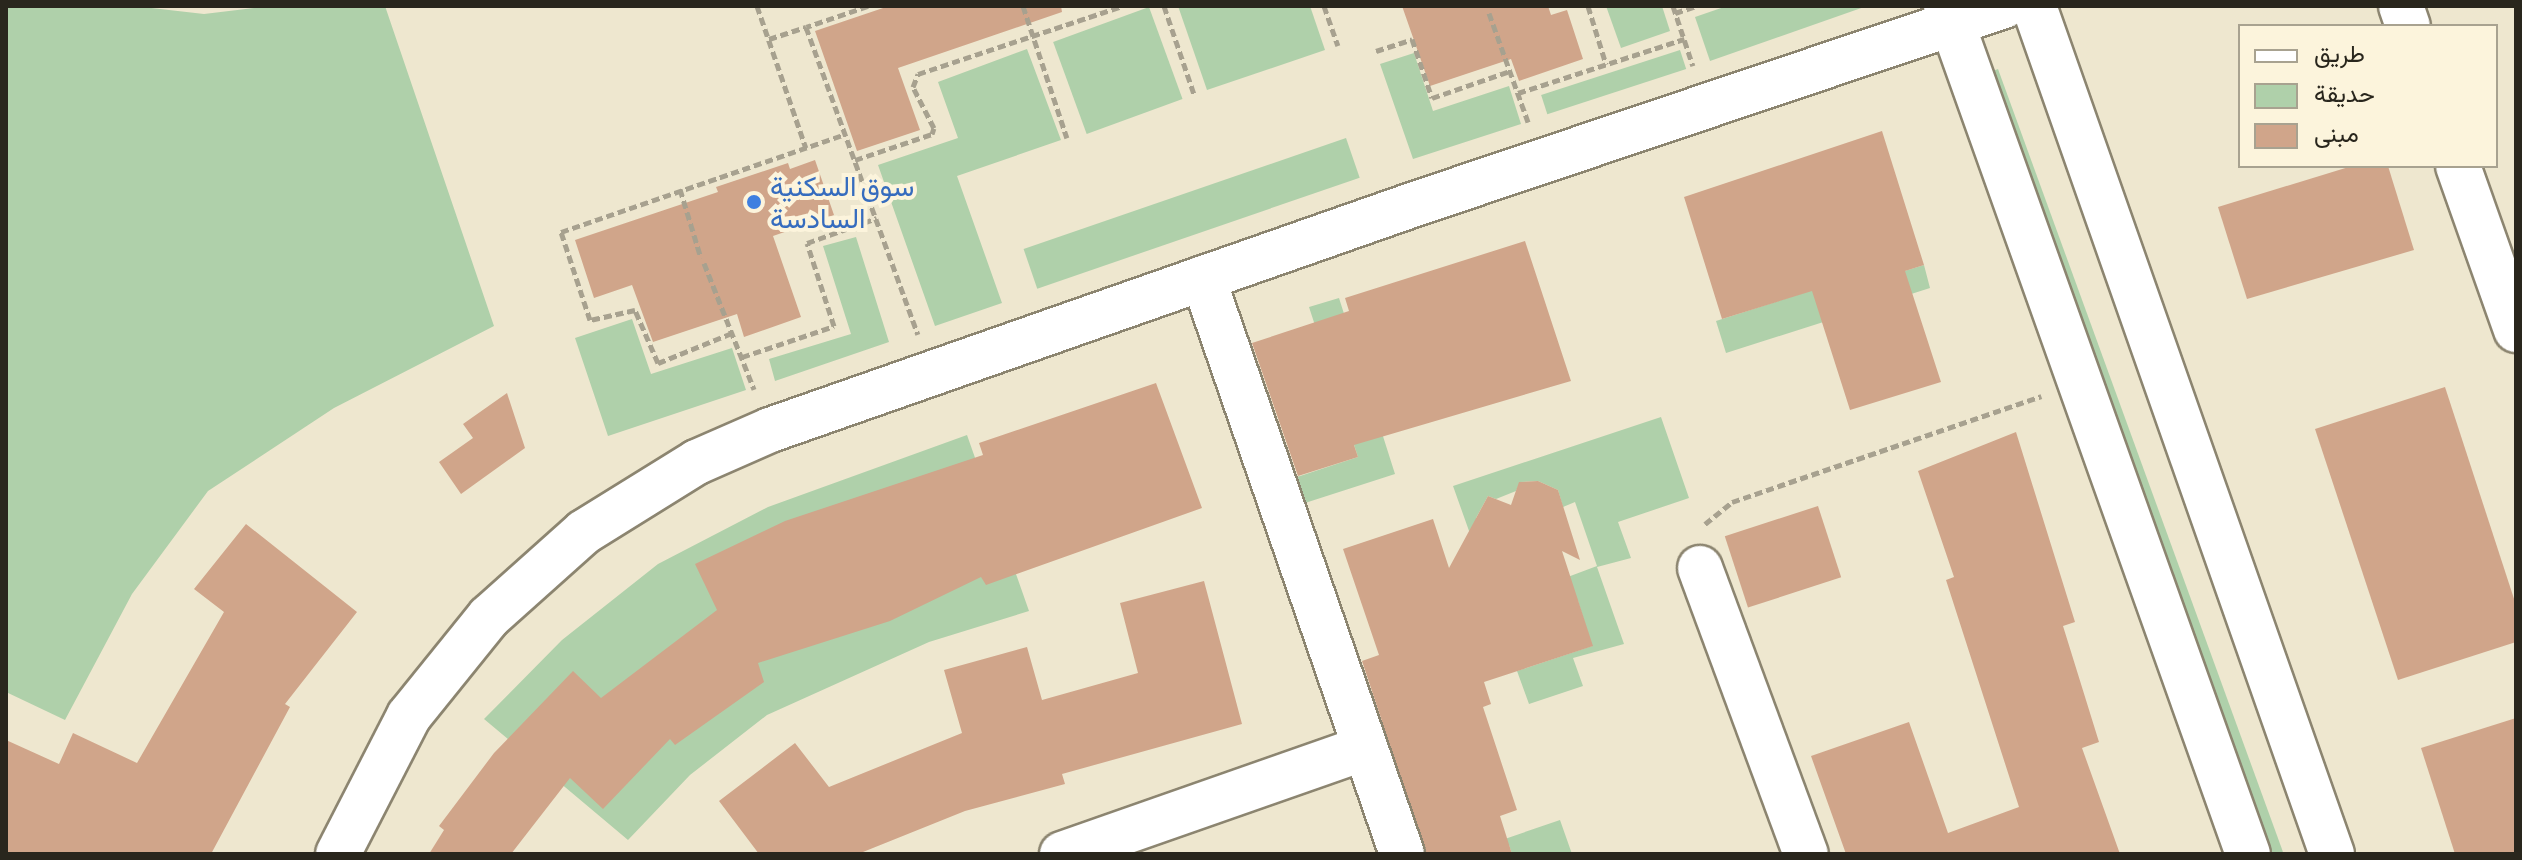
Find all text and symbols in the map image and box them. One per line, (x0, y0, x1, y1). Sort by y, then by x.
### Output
legend (2238, 24, 2498, 168)
text: طريق (2314, 40, 2365, 67)
text: حديقة (2314, 80, 2375, 107)
text: مبنى (2314, 120, 2359, 147)
place label: سوق السكنية السادسة (770, 169, 914, 235)
marker: سوق السكنية السادسة (745, 193, 763, 211)

